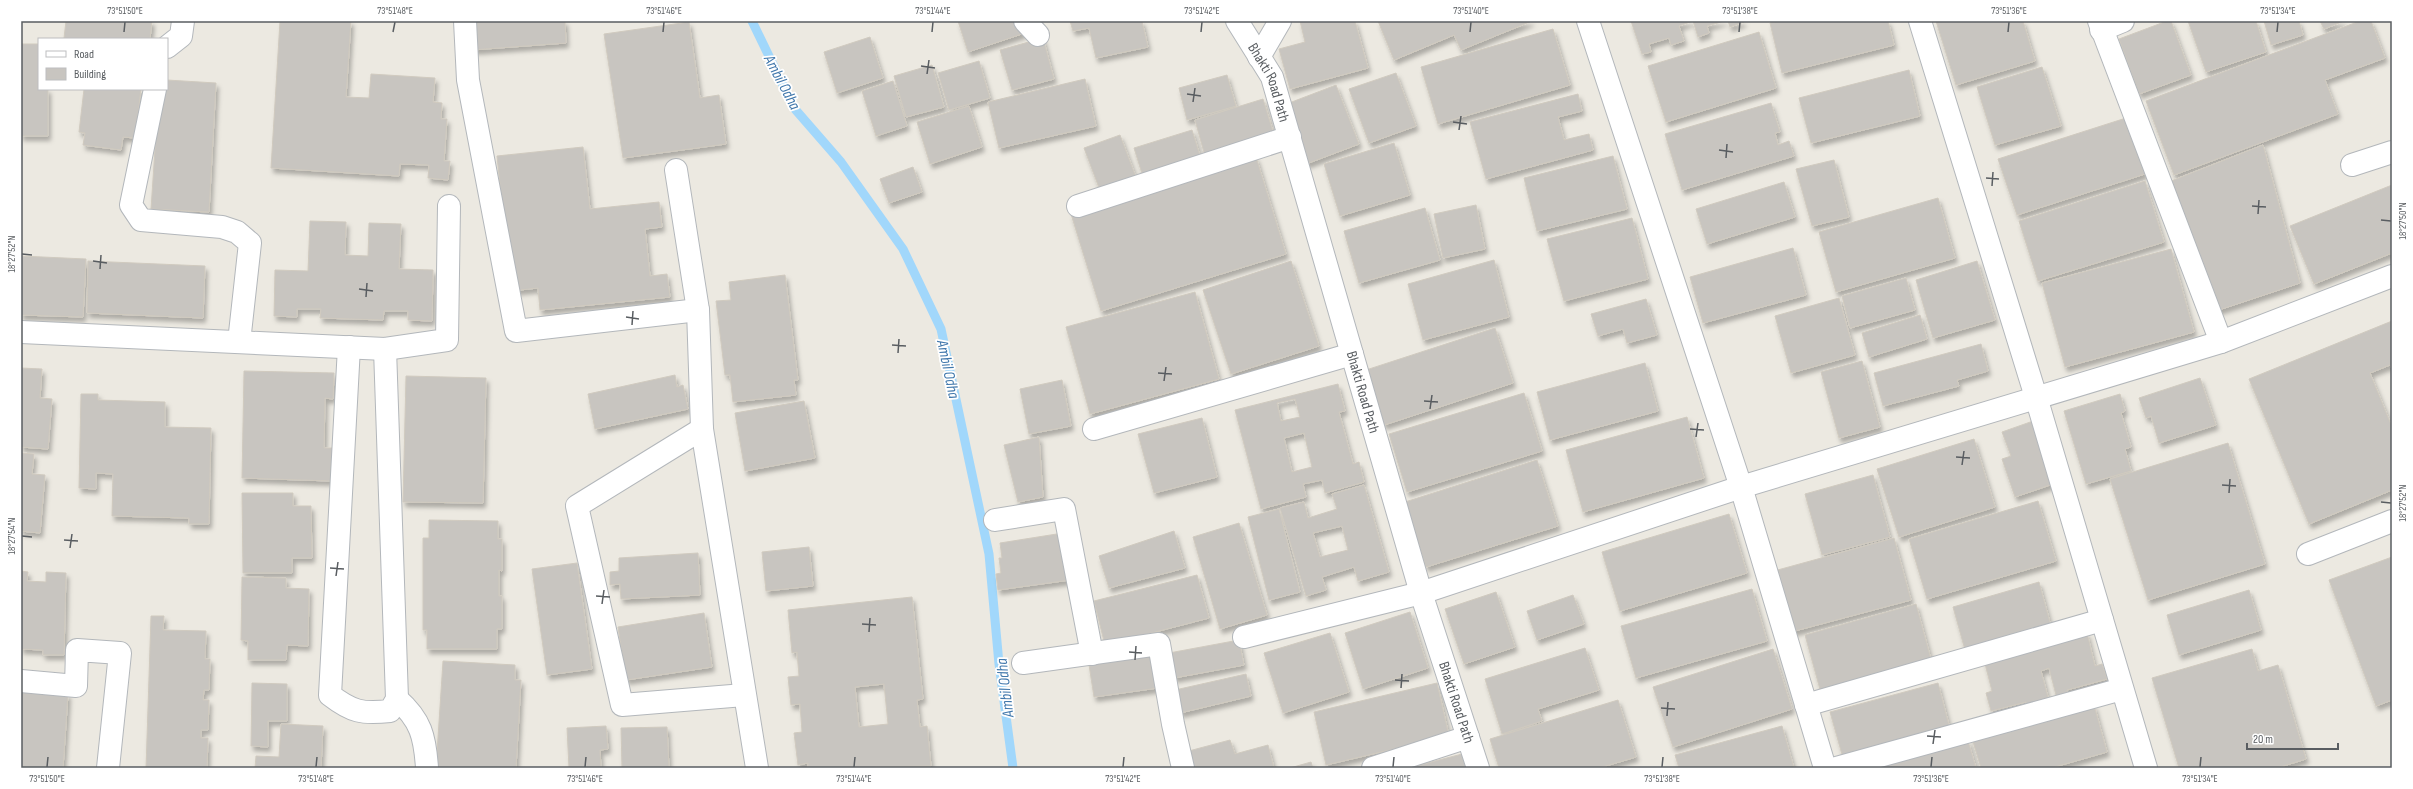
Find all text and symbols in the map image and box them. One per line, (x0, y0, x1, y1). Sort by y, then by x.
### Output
text: 73°51'50"E (107, 5, 143, 17)
text: 73°51'48"E (377, 5, 413, 17)
text: 73°51'46"E (646, 5, 682, 17)
text: 73°51'44"E (915, 5, 951, 17)
text: 73°51'42"E (1184, 5, 1220, 17)
text: 73°51'40"E (1453, 5, 1489, 17)
text: 73°51'38"E (1722, 5, 1758, 17)
text: 73°51'36"E (1991, 5, 2027, 17)
text: 73°51'34"E (2260, 5, 2296, 17)
legend (38, 38, 168, 90)
street label: Bhakti Road Path (1243, 40, 1294, 124)
text: Road (74, 47, 94, 62)
water label: Ambil Odha (759, 51, 804, 114)
text: Building (74, 67, 106, 82)
text: 18°27'50"N (2397, 202, 2409, 240)
text: 18°27'52"N (6, 236, 18, 272)
water label: Ambil Odha (932, 337, 963, 401)
street label: Bhakti Road Path (1342, 349, 1383, 436)
text: 18°27'52"N (2397, 485, 2409, 521)
text: 18°27'54"N (6, 518, 18, 554)
water label: Ambil Odha (992, 657, 1019, 719)
street label: Bhakti Road Path (1434, 659, 1478, 746)
scale bar (2247, 725, 2338, 751)
text: 20 m (2253, 732, 2273, 747)
text: 73°51'50"E (29, 773, 65, 785)
text: 73°51'48"E (298, 773, 334, 785)
text: 73°51'46"E (567, 773, 603, 785)
text: 73°51'44"E (836, 773, 872, 785)
text: 73°51'42"E (1105, 773, 1141, 785)
text: 73°51'40"E (1375, 773, 1411, 785)
text: 73°51'38"E (1644, 773, 1680, 785)
text: 73°51'36"E (1913, 773, 1949, 785)
text: 73°51'34"E (2182, 773, 2218, 785)

